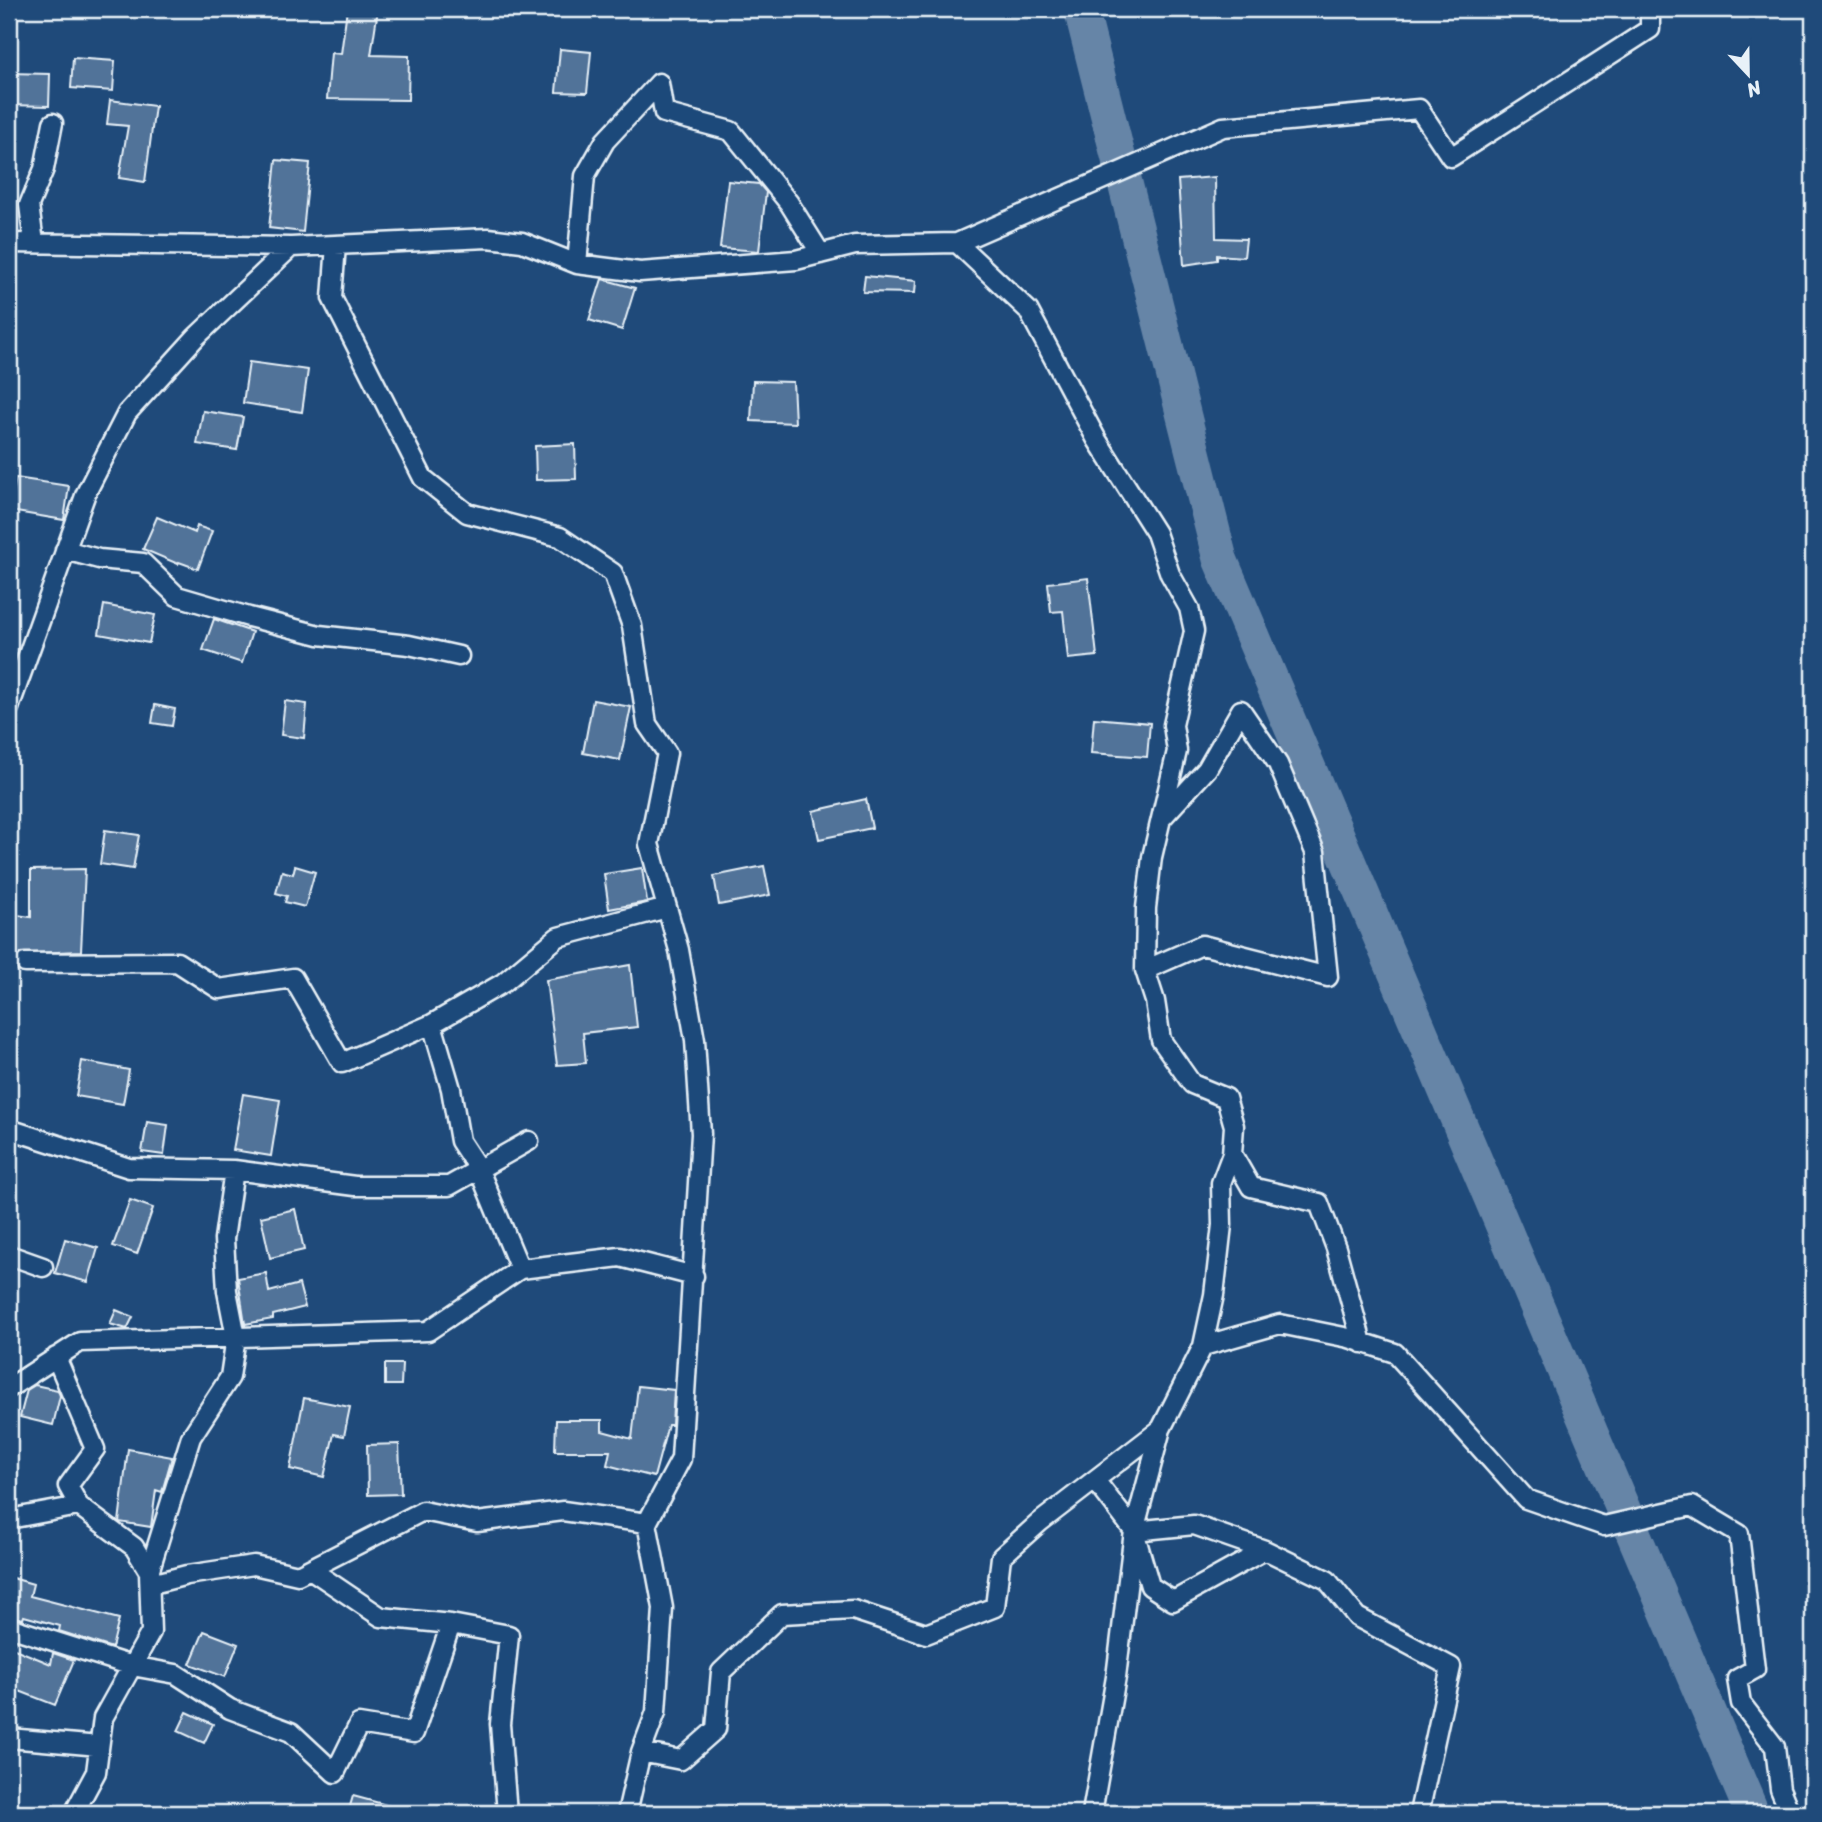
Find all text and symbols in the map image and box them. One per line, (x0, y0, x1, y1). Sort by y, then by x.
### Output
north arrow (1714, 38, 1784, 108)
text: N (1741, 71, 1767, 107)

